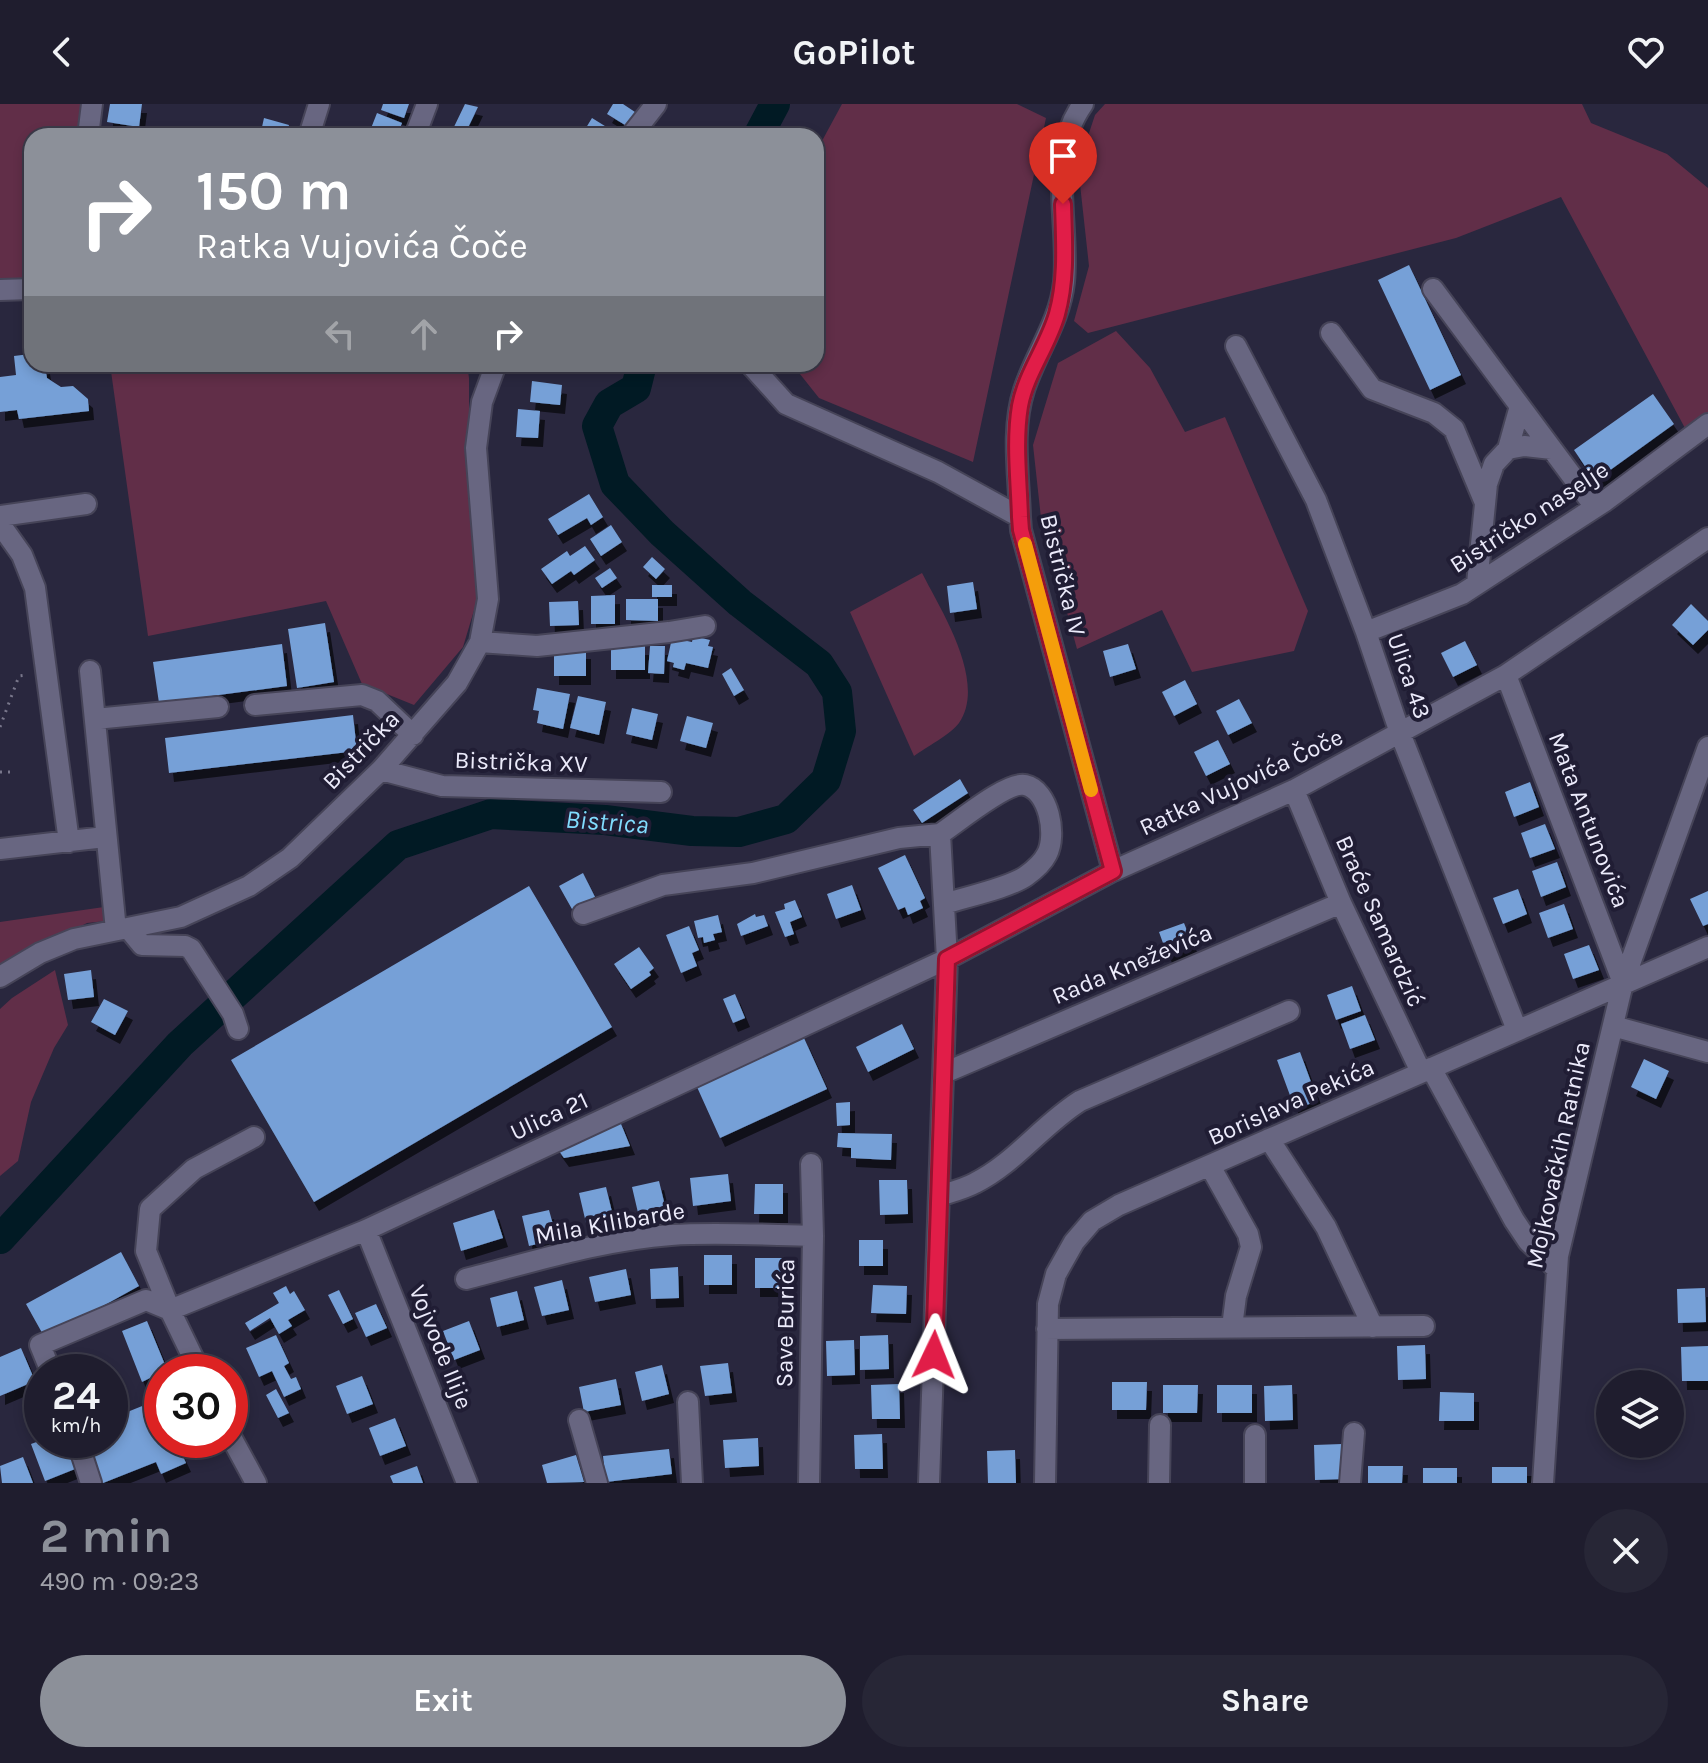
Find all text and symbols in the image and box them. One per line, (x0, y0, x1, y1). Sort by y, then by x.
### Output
icon: back (40, 30, 84, 74)
icon: heart (1624, 30, 1668, 74)
text: GoPilot (793, 31, 916, 73)
pin (1029, 122, 1097, 204)
icon: arrive (1041, 134, 1085, 178)
text: 150 m (196, 158, 351, 223)
icon: right (64, 160, 168, 264)
text: Ratka Vujovića Čoče (196, 225, 528, 267)
icon: left (318, 312, 362, 356)
icon: ahead (402, 312, 446, 356)
icon: right (486, 312, 530, 356)
street label: Bistričko naselje (1444, 455, 1614, 579)
street label: Bistrička IV (1034, 511, 1092, 639)
street label: Ulica 43 (1381, 630, 1437, 722)
street label: Bistrička (317, 705, 405, 795)
street label: Ratka Vujovića Čoče (1134, 722, 1347, 841)
street label: Mata Antunovića (1543, 728, 1635, 912)
street label: Bistrička XV (454, 746, 589, 778)
water label: Bistrica (564, 804, 650, 840)
street label: Braće Samardzić (1330, 831, 1430, 1011)
street label: Rada Kneževića (1048, 918, 1216, 1010)
street label: Mojkovačkih Ratnika (1520, 1039, 1596, 1271)
street label: Borislava Pekića (1203, 1053, 1379, 1151)
street label: Ulica 21 (506, 1086, 592, 1146)
street label: Mila Kilibarde (533, 1196, 687, 1250)
street label: Save Burića (770, 1258, 800, 1388)
street label: Vojvode Ilije (403, 1281, 479, 1413)
position arrow (892, 1313, 976, 1397)
speed limit sign: 30 (144, 1354, 248, 1458)
map controls (1596, 1370, 1684, 1458)
button: layers (1596, 1370, 1684, 1458)
text: 24 (52, 1372, 100, 1419)
text: km/h (51, 1414, 101, 1437)
text: 2 min (40, 1508, 172, 1564)
button: close (1584, 1509, 1668, 1593)
text: 490 m · 09:23 (40, 1566, 199, 1597)
button: Exit (40, 1655, 846, 1747)
button: Share (862, 1655, 1668, 1747)

